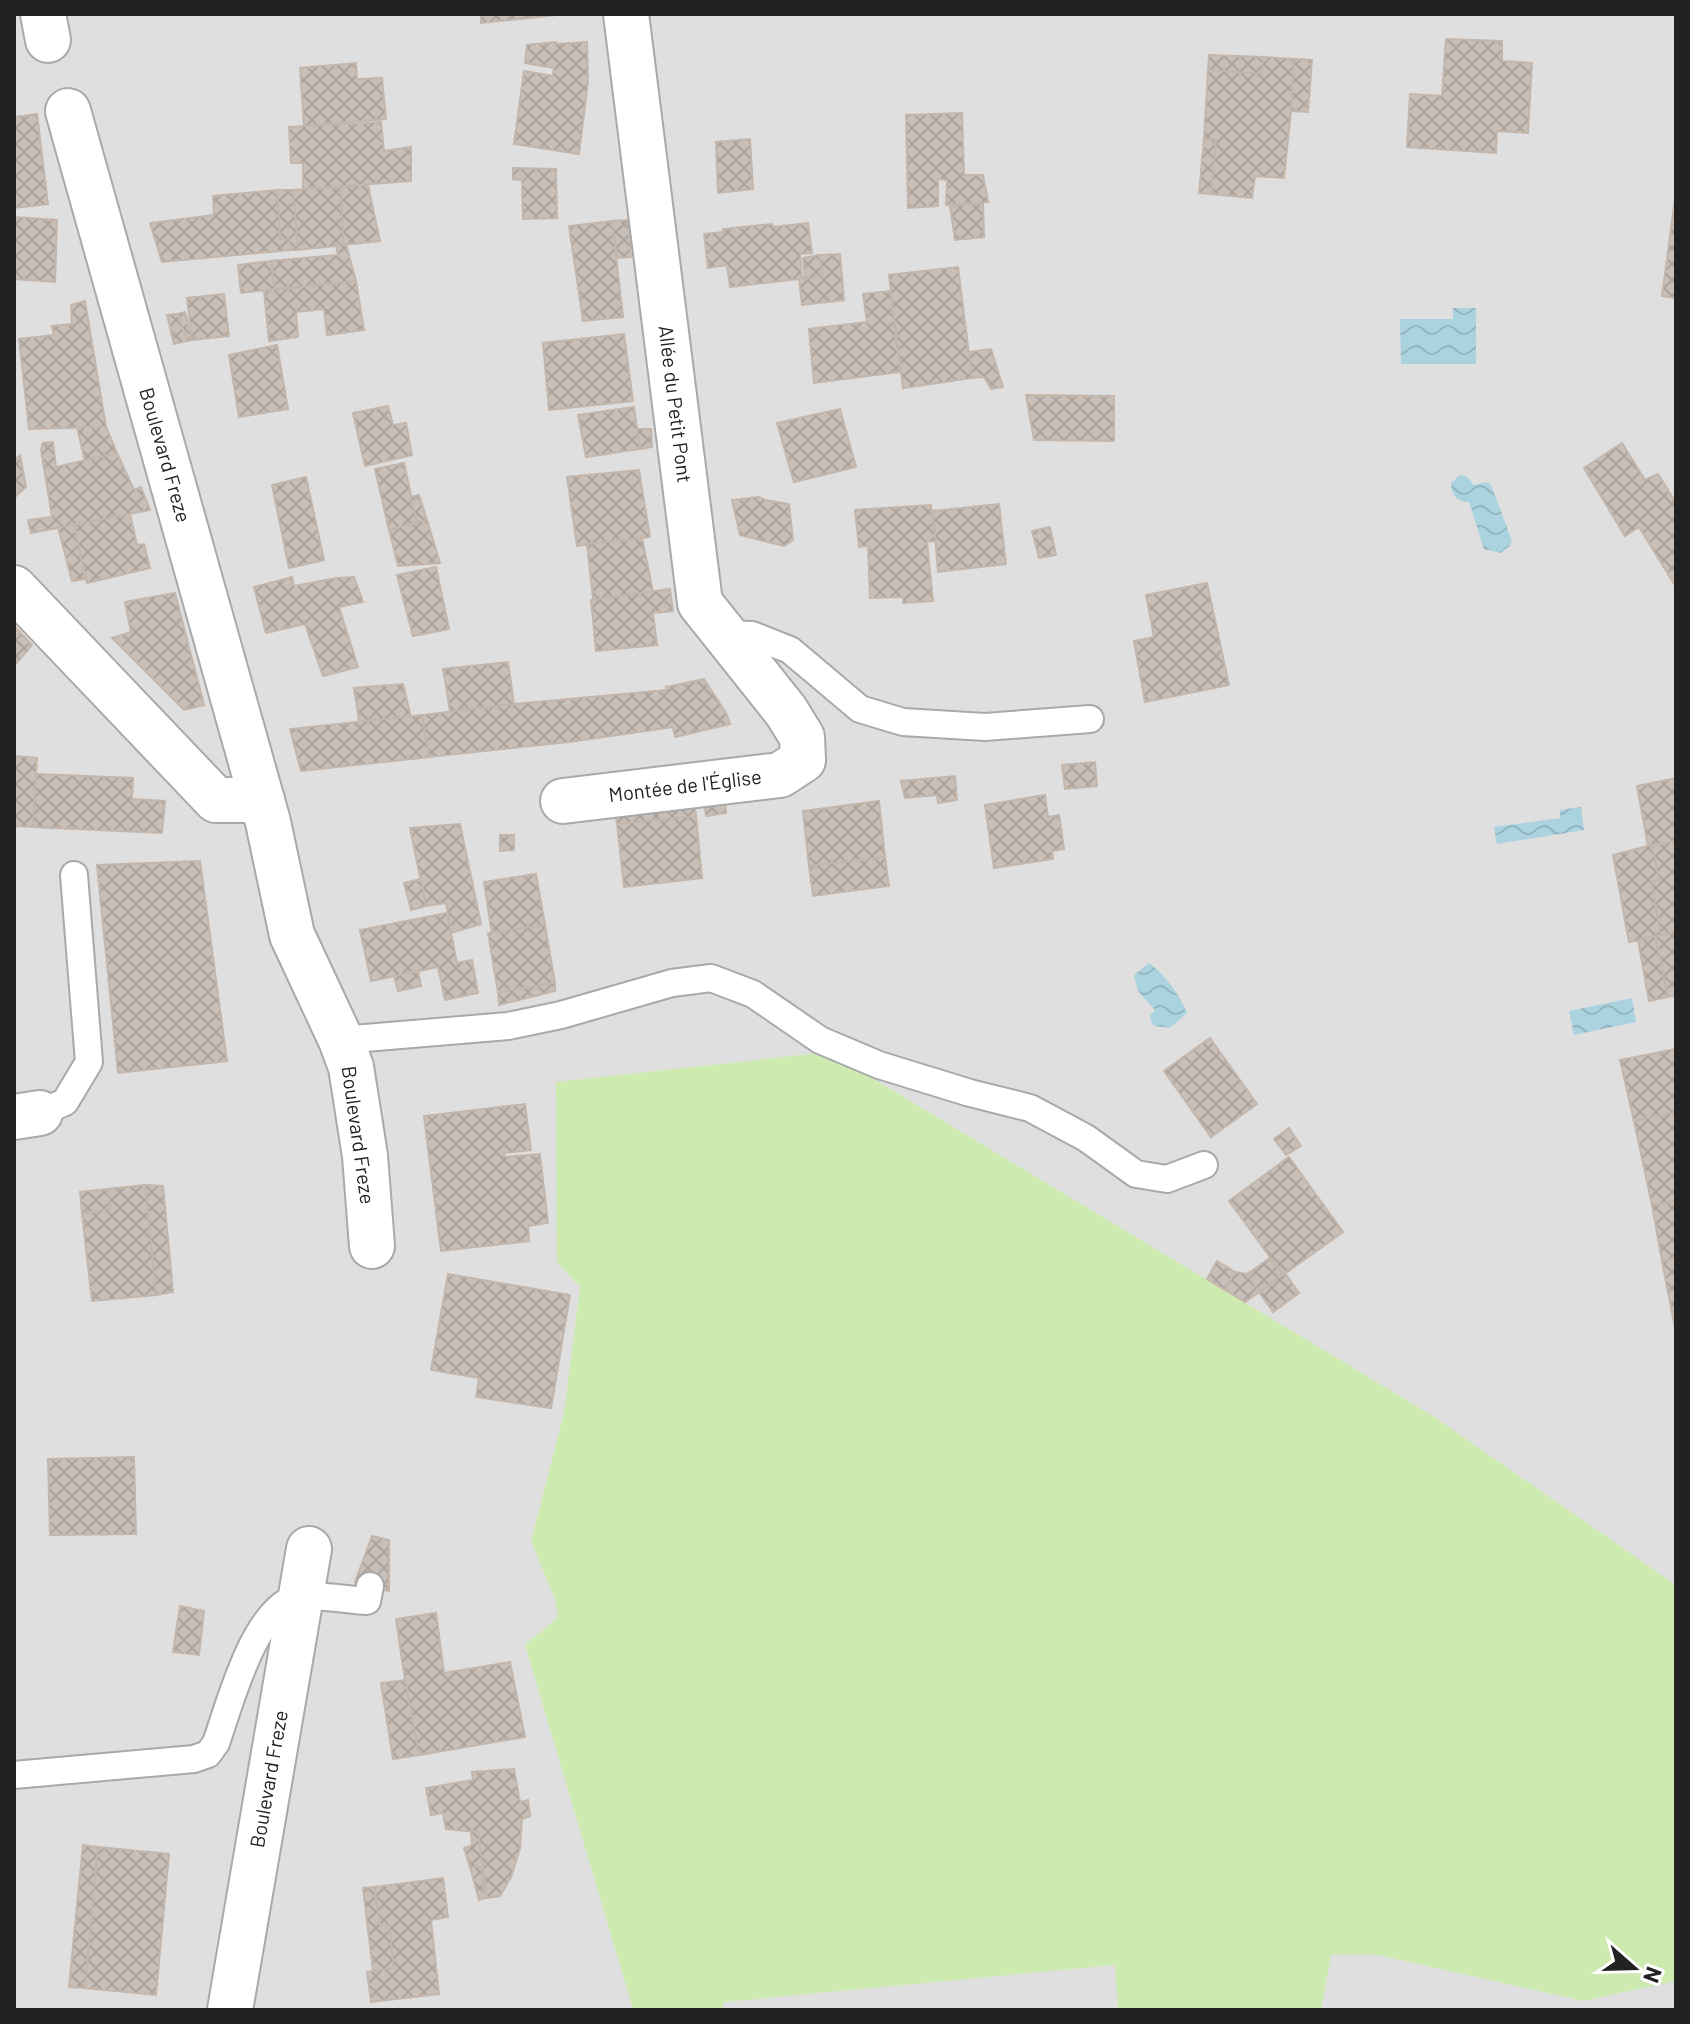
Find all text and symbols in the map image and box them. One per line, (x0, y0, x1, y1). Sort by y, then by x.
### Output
street label: Allée du Petit Pont (654, 324, 698, 484)
street label: Boulevard Freze (135, 384, 197, 525)
street label: Montée de l'Église (607, 764, 763, 806)
street label: Boulevard Freze (337, 1064, 381, 1205)
street label: Boulevard Freze (244, 1708, 292, 1849)
north arrow (1594, 1928, 1674, 2008)
text: N (1639, 1964, 1668, 1987)

